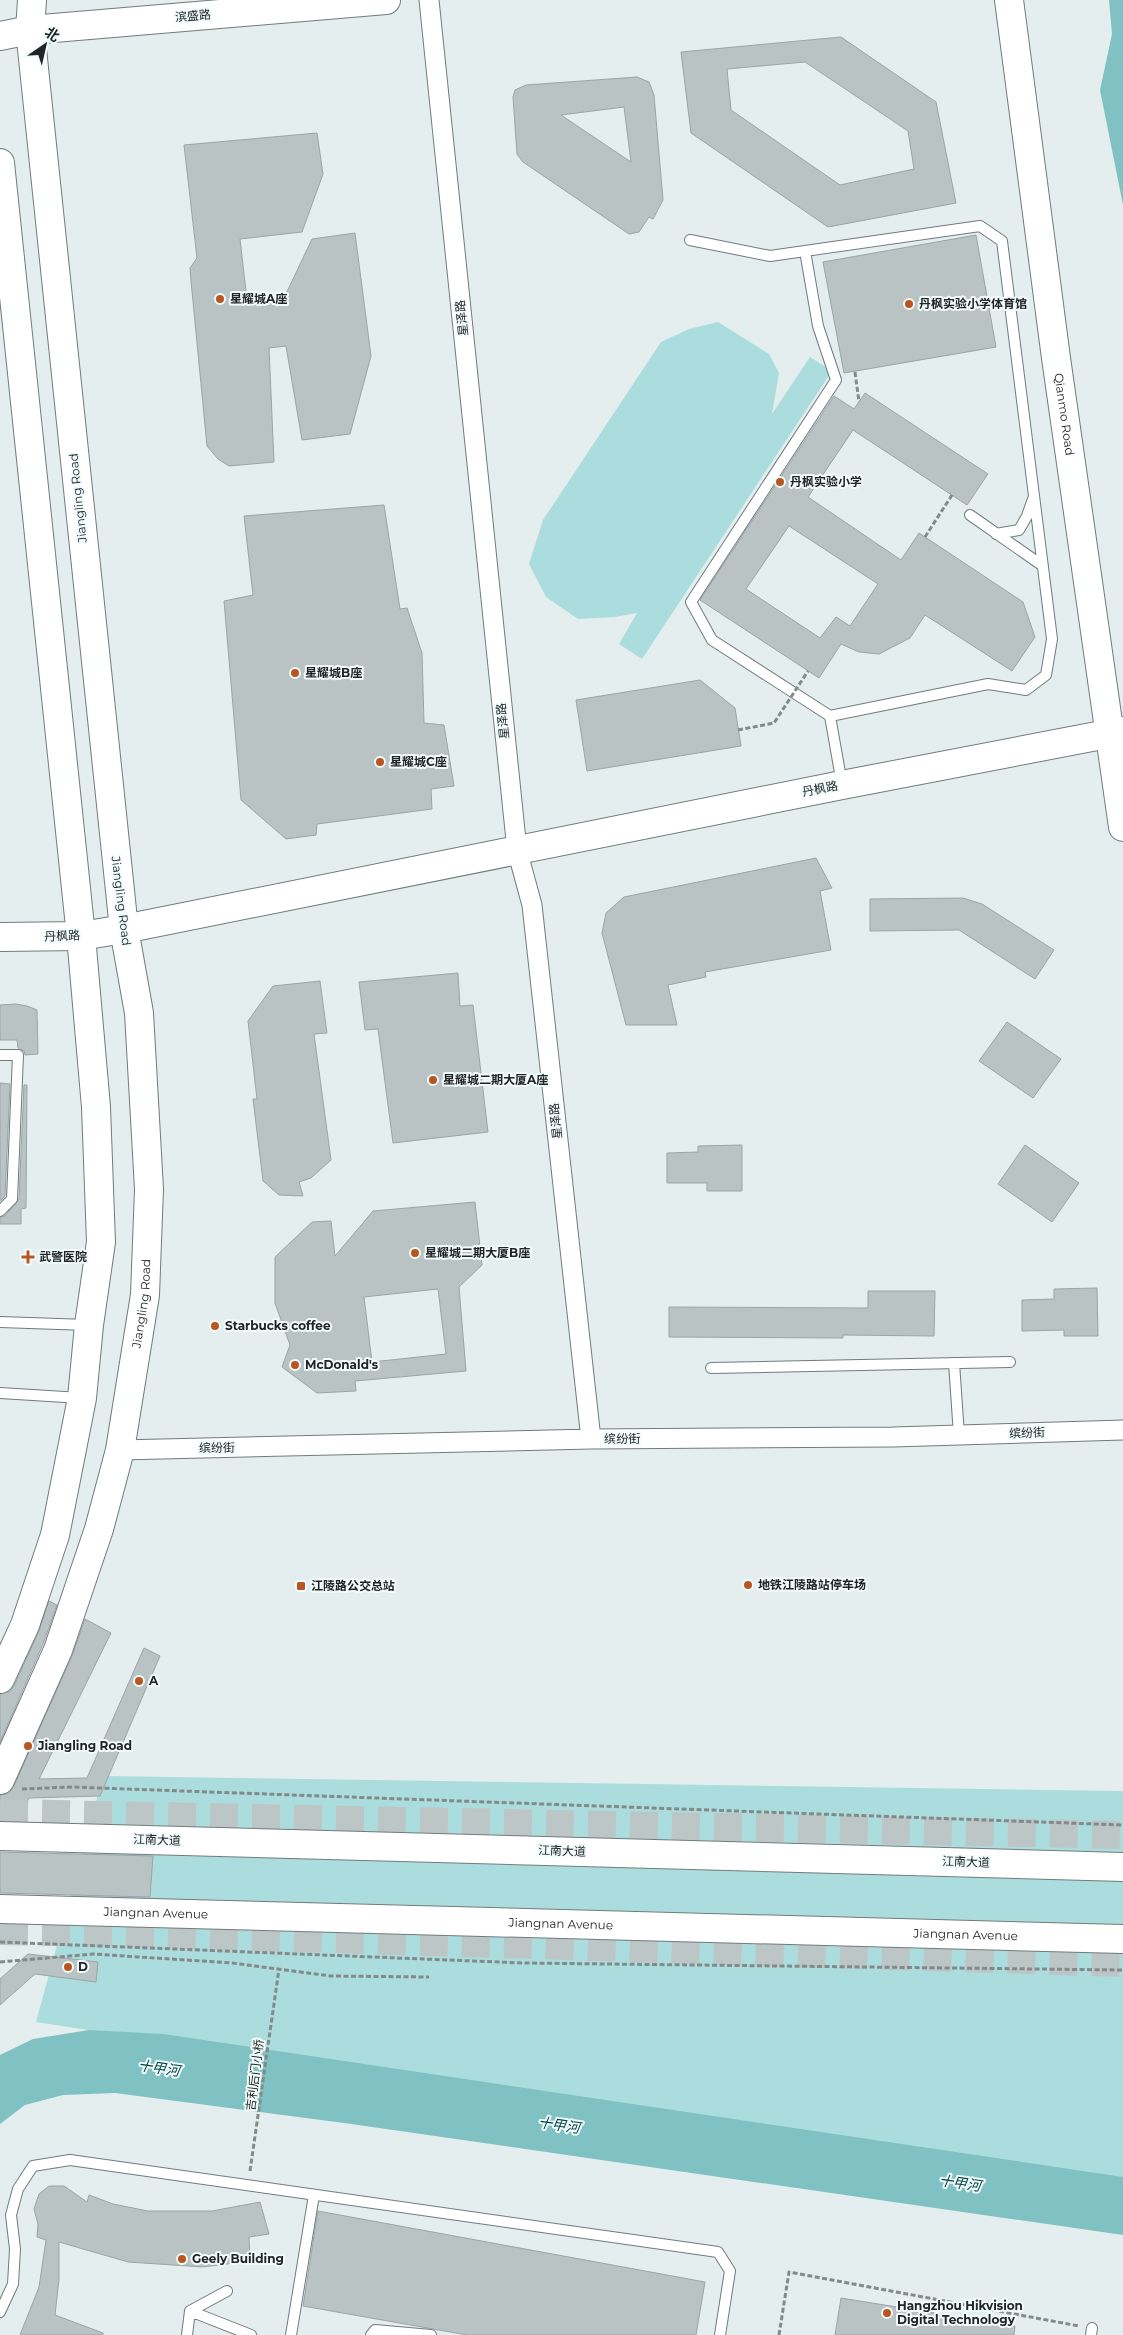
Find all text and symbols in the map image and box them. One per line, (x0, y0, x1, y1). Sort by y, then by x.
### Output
street label: 滨盛路 (174, 6, 212, 25)
north arrow (20, 20, 70, 70)
text: 北 (41, 23, 63, 46)
place label: 星耀城A座 (230, 291, 287, 306)
marker: 星耀城A座 (214, 293, 226, 305)
place label: 丹枫实验小学体育馆 (919, 296, 1027, 311)
marker: 丹枫实验小学体育馆 (903, 298, 915, 310)
street label: 星泽路 (452, 299, 471, 337)
street label: Qianmo Road (1051, 372, 1078, 457)
street label: Jiangling Road (65, 453, 90, 545)
place label: 丹枫实验小学 (790, 474, 862, 489)
marker: 丹枫实验小学 (774, 476, 786, 488)
place label: 星耀城B座 (305, 665, 362, 680)
marker: 星耀城B座 (289, 667, 301, 679)
street label: 星泽路 (493, 702, 512, 740)
place label: 星耀城C座 (390, 754, 447, 769)
marker: 星耀城C座 (374, 756, 386, 768)
street label: 丹枫路 (801, 778, 839, 799)
street label: Jiangling Road (108, 854, 134, 947)
street label: 丹枫路 (44, 927, 80, 944)
place label: 星耀城二期大厦A座 (443, 1072, 548, 1087)
marker: 星耀城二期大厦A座 (427, 1074, 439, 1086)
street label: 星泽路 (546, 1102, 565, 1140)
place label: 星耀城二期大厦B座 (425, 1245, 530, 1260)
marker: 星耀城二期大厦B座 (409, 1247, 421, 1259)
place label: 武警医院 (39, 1249, 87, 1264)
marker: 武警医院 (21, 1250, 35, 1264)
street label: Jiangling Road (128, 1259, 153, 1350)
place label: Starbucks coffee (225, 1318, 331, 1333)
marker: Starbucks coffee (209, 1320, 221, 1332)
place label: McDonald's (305, 1357, 379, 1372)
marker: McDonald's (289, 1359, 301, 1371)
street label: 缤纷街 (1009, 1424, 1045, 1441)
street label: 缤纷街 (604, 1431, 640, 1446)
street label: 缤纷街 (199, 1440, 235, 1455)
place label: 地铁江陵路站停车场 (758, 1577, 866, 1592)
place label: 江陵路公交总站 (311, 1578, 395, 1593)
marker: 地铁江陵路站停车场 (742, 1579, 754, 1591)
marker: 江陵路公交总站 (295, 1580, 307, 1592)
place label: A (148, 1673, 159, 1688)
marker: A (133, 1675, 145, 1687)
place label: Jiangling Road (37, 1738, 132, 1753)
marker: Jiangling Road (22, 1740, 34, 1752)
street label: 江南大道 (133, 1831, 181, 1848)
street label: 江南大道 (538, 1842, 586, 1859)
street label: 江南大道 (942, 1853, 990, 1870)
street label: Jiangnan Avenue (103, 1904, 208, 1922)
street label: Jiangnan Avenue (507, 1915, 613, 1932)
street label: Jiangnan Avenue (912, 1925, 1018, 1943)
place label: D (78, 1959, 88, 1974)
marker: D (62, 1961, 74, 1973)
street label: 吉利后门小桥 (243, 2038, 266, 2112)
water label: 十甲河 (137, 2056, 184, 2080)
water label: 十甲河 (537, 2113, 584, 2137)
water label: 十甲河 (938, 2171, 985, 2195)
place label: Geely Building (192, 2251, 284, 2266)
marker: Geely Building (176, 2253, 188, 2265)
place label: Hangzhou Hikvision Digital Technology (897, 2298, 1023, 2327)
marker: Hangzhou Hikvision Digital Technology (881, 2307, 893, 2319)

